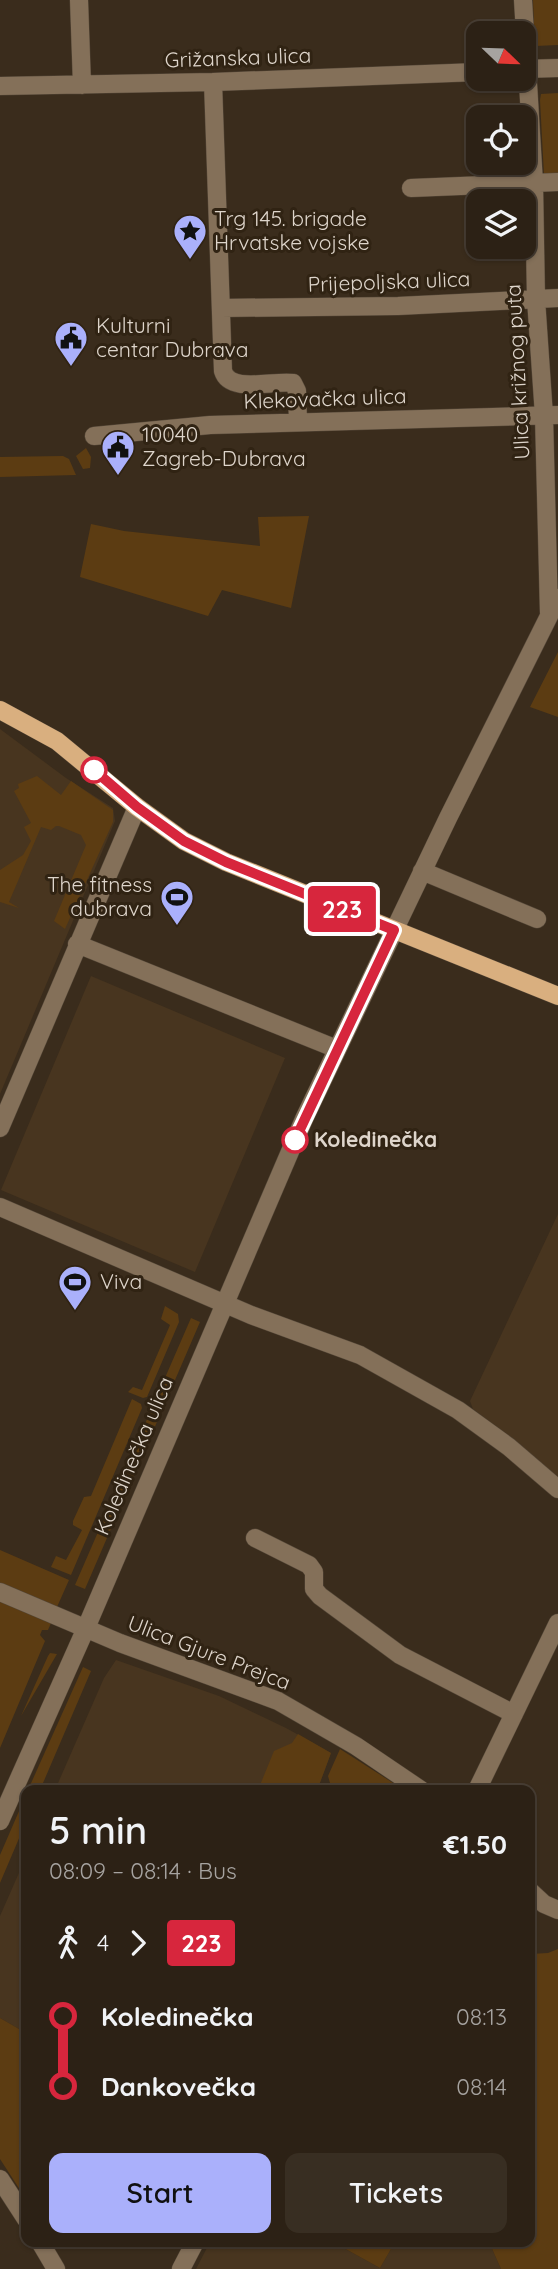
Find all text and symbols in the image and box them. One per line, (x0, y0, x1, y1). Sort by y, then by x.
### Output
north arrow (466, 21, 536, 91)
map controls (466, 21, 536, 259)
street label: Grižanska ulica (164, 41, 312, 73)
button: locate (466, 105, 536, 175)
button: layers (466, 189, 536, 259)
place label: Trg 145. brigade Hrvatske vojske (214, 205, 370, 255)
place icon: Trg 145. brigade Hrvatske vojske (171, 212, 209, 261)
street label: Prijepoljska ulica (307, 265, 471, 297)
street label: Ulica križnog puta (499, 284, 535, 460)
place label: Kulturni centar Dubrava (96, 312, 248, 362)
public building icon: Kulturni centar Dubrava (52, 319, 90, 368)
street label: Klekovačka ulica (243, 382, 407, 414)
place label: 10040 Zagreb-Dubrava (142, 421, 306, 471)
public building icon: 10040 Zagreb-Dubrava (99, 428, 137, 477)
unlabelled marker (81, 757, 107, 783)
place label: The fitness dubrava (47, 871, 152, 921)
sports icon: The fitness dubrava (158, 878, 196, 927)
line badge: 223 (302, 886, 382, 932)
text: 223 (322, 894, 362, 924)
place label: Koledinečka (314, 1126, 437, 1152)
marker: Koledinečka (282, 1127, 308, 1153)
sports icon: Viva (56, 1263, 94, 1312)
place label: Viva (100, 1268, 142, 1294)
street label: Koledinečka ulica (88, 1373, 178, 1539)
street label: Ulica Gjure Prejca (124, 1609, 294, 1695)
text: 5 min (49, 1806, 147, 1854)
text: €1.50 (443, 1828, 507, 1861)
text: 08:09 – 08:14 · Bus (49, 1856, 237, 1885)
icon: walk (49, 1924, 87, 1962)
icon: forward (119, 1924, 157, 1962)
text: 4 (97, 1928, 109, 1957)
text: 223 (181, 1928, 221, 1958)
text: Koledinečka (101, 2000, 254, 2033)
text: 08:13 (456, 2002, 507, 2031)
text: Dankovečka (101, 2070, 256, 2103)
text: 08:14 (456, 2072, 507, 2101)
button: Start (49, 2153, 271, 2233)
button: Tickets (285, 2153, 507, 2233)

